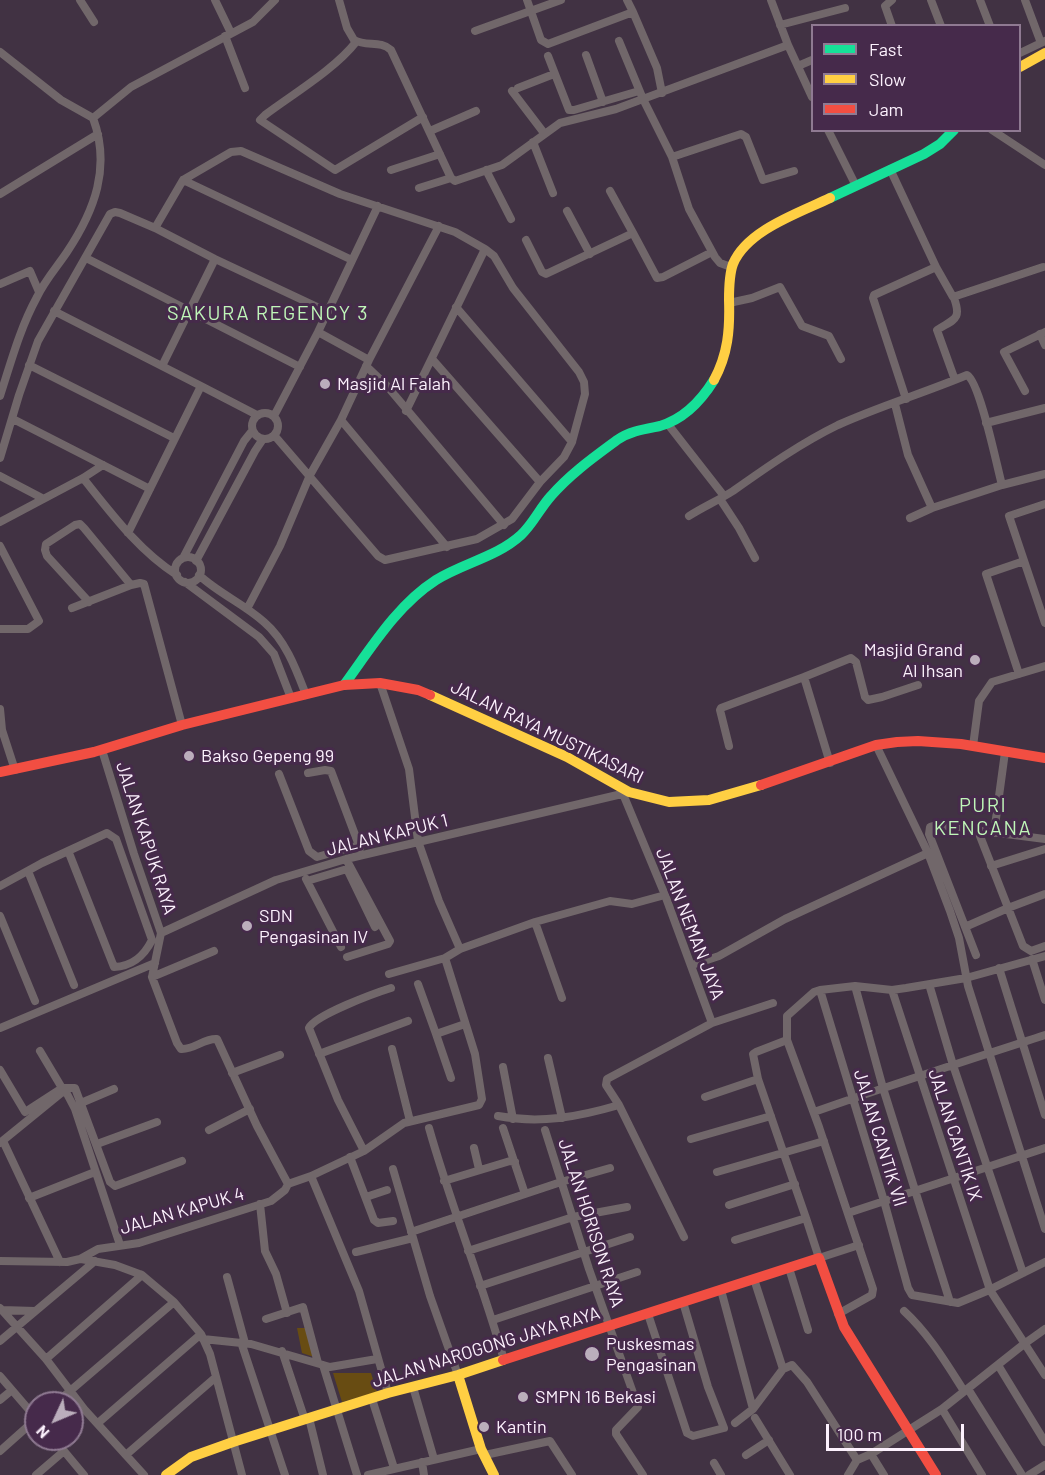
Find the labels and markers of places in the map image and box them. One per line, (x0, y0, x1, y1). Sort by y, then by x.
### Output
place label: Masjid Al Falah (337, 373, 451, 395)
marker: Masjid Al Falah (318, 377, 332, 391)
place label: Masjid Grand Al Ihsan (864, 639, 963, 682)
marker: Masjid Grand Al Ihsan (968, 653, 982, 667)
place label: Bakso Gepeng 99 (201, 745, 334, 767)
marker: Bakso Gepeng 99 (182, 749, 196, 763)
place label: SDN Pengasinan IV (259, 905, 368, 948)
marker: SDN Pengasinan IV (240, 919, 254, 933)
place label: Puskesmas Pengasinan (606, 1333, 696, 1376)
marker: Puskesmas Pengasinan (583, 1345, 601, 1363)
place label: SMPN 16 Bekasi (535, 1386, 656, 1408)
marker: SMPN 16 Bekasi (516, 1390, 530, 1404)
place label: Kantin (496, 1416, 547, 1438)
marker: Kantin (477, 1420, 491, 1434)

